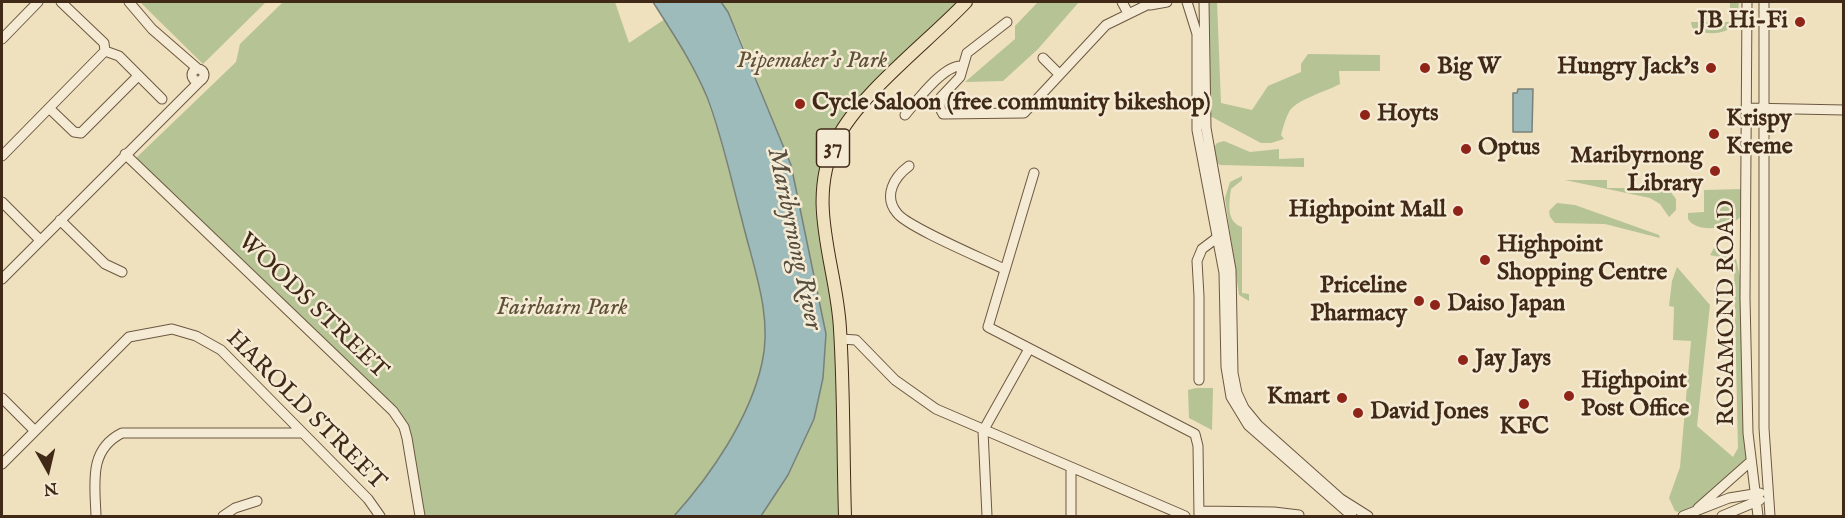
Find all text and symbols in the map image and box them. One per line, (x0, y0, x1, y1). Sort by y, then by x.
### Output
place label: JB Hi-Fi (1697, 8, 1788, 36)
marker: JB Hi-Fi (1793, 15, 1807, 29)
park label: Pipemaker's Park (737, 48, 887, 76)
place label: Big W (1437, 54, 1500, 82)
place label: Hungry Jack's (1557, 54, 1699, 82)
marker: Big W (1418, 61, 1432, 75)
marker: Hungry Jack's (1704, 61, 1718, 75)
place label: Cycle Saloon (free community bikeshop) (812, 90, 1211, 118)
marker: Cycle Saloon (free community bikeshop) (793, 97, 807, 111)
place label: Hoyts (1377, 101, 1438, 129)
place label: Krispy Kreme (1726, 106, 1793, 162)
marker: Hoyts (1358, 108, 1372, 122)
marker: Krispy Kreme (1707, 127, 1721, 141)
road number: 37 (816, 129, 850, 167)
place label: Optus (1478, 135, 1540, 163)
marker: Optus (1459, 142, 1473, 156)
place label: Maribyrnong Library (1570, 143, 1703, 199)
water label: Maribyrnong River (758, 145, 828, 333)
marker: Maribyrnong Library (1708, 164, 1722, 178)
place label: Highpoint Mall (1289, 197, 1446, 225)
street label: ROSAMOND ROAD (1714, 200, 1742, 426)
marker: Highpoint Mall (1451, 204, 1465, 218)
street label: WOODS STREET (231, 228, 393, 386)
place label: Highpoint Shopping Centre (1497, 232, 1667, 288)
marker: Highpoint Shopping Centre (1478, 253, 1492, 267)
place label: Priceline Pharmacy (1310, 273, 1407, 329)
place label: Daiso Japan (1447, 291, 1565, 319)
marker: Priceline Pharmacy (1412, 294, 1426, 308)
park label: Fairbairn Park (496, 295, 628, 323)
marker: Daiso Japan (1428, 298, 1442, 312)
street label: HAROLD STREET (219, 325, 391, 497)
place label: Jay Jays (1475, 346, 1551, 374)
marker: Jay Jays (1456, 353, 1470, 367)
place label: Highpoint Post Office (1581, 368, 1689, 424)
place label: Kmart (1267, 384, 1330, 412)
marker: Highpoint Post Office (1562, 389, 1576, 403)
marker: Kmart (1335, 391, 1349, 405)
marker: KFC (1517, 397, 1531, 411)
place label: David Jones (1370, 399, 1489, 427)
marker: David Jones (1351, 406, 1365, 420)
place label: KFC (1499, 414, 1549, 442)
north arrow (18, 440, 78, 500)
text: N (42, 477, 59, 499)

